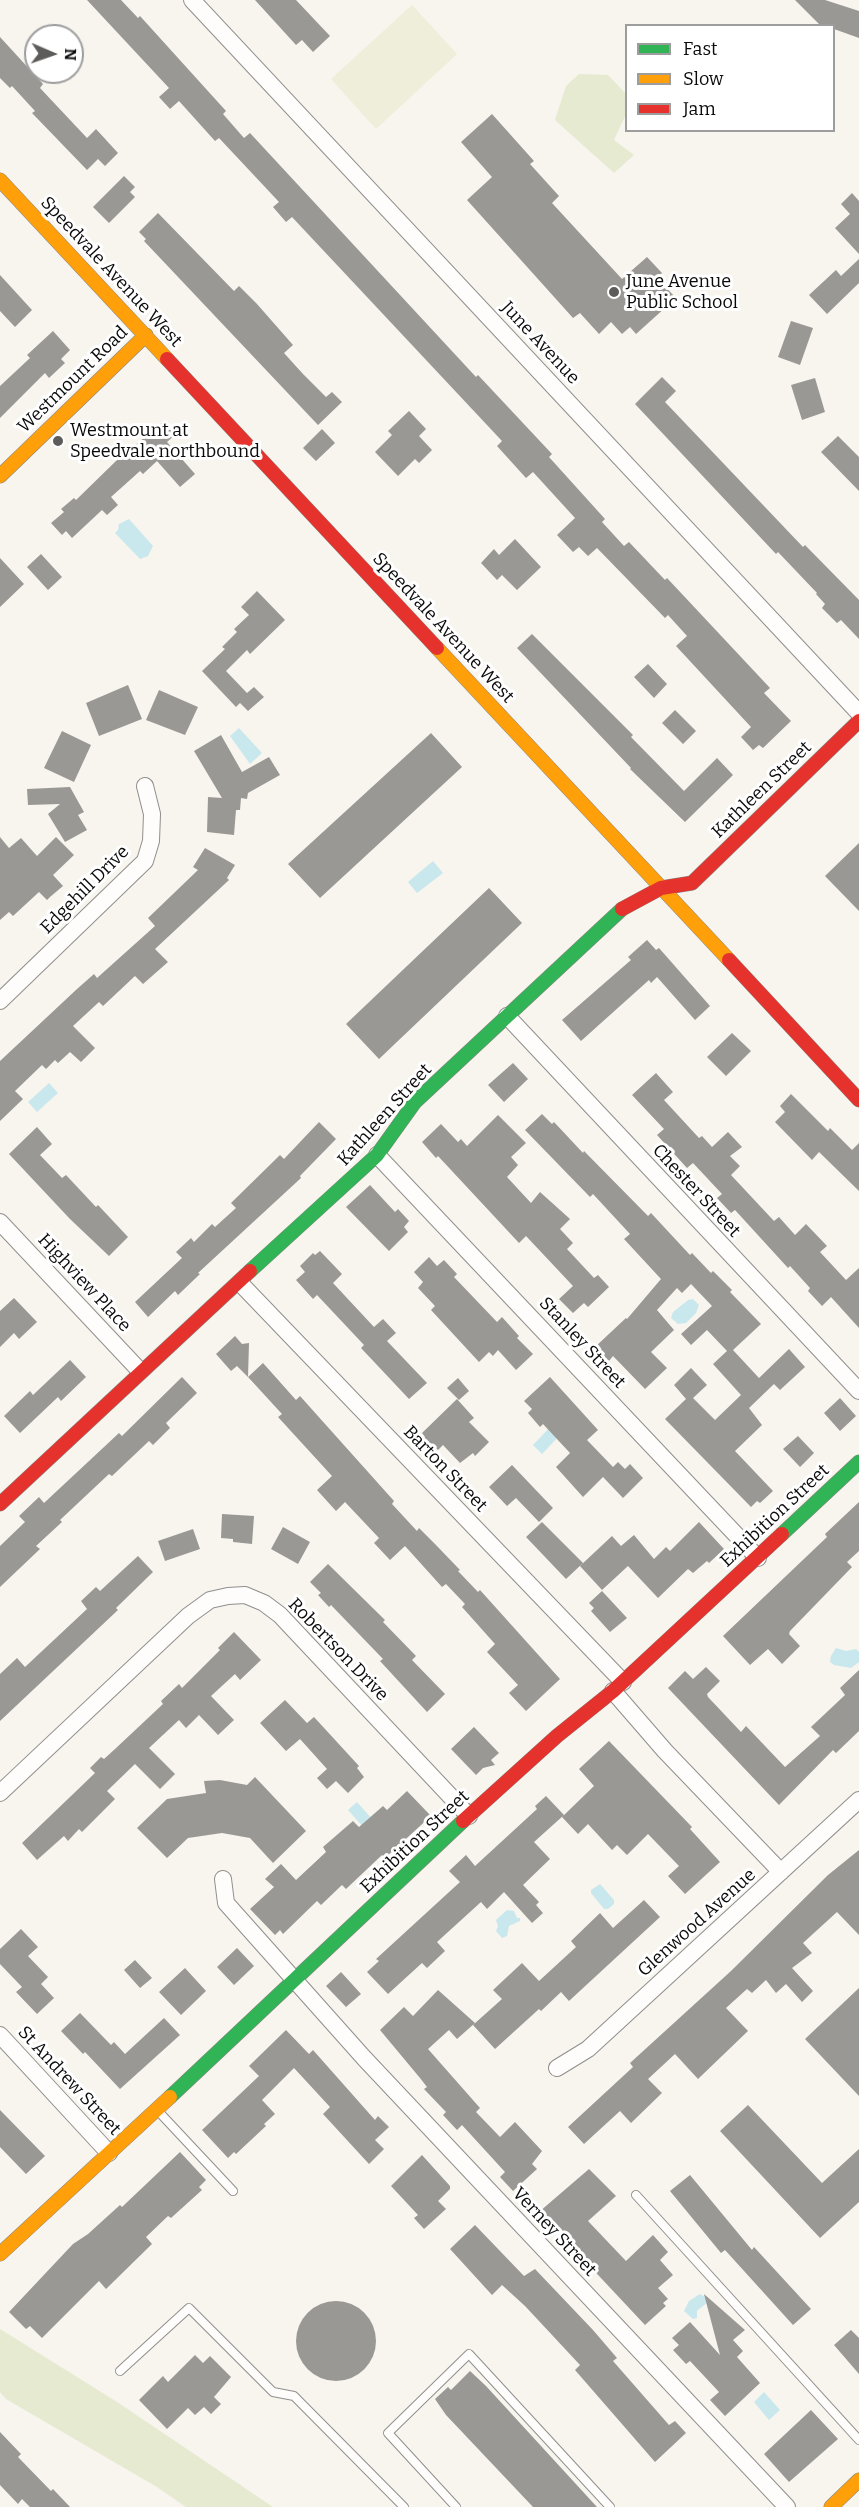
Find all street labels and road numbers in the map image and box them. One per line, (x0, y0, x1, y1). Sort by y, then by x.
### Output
street label: Speedvale Avenue West (36, 192, 186, 352)
street label: June Avenue (496, 297, 584, 389)
street label: Westmount Road (13, 322, 133, 438)
street label: Speedvale Avenue West (368, 548, 518, 708)
street label: Kathleen Street (708, 737, 816, 843)
street label: Edgehill Drive (36, 841, 134, 939)
street label: Kathleen Street (333, 1059, 437, 1171)
street label: Chester Street (647, 1140, 745, 1242)
street label: Highview Place (33, 1229, 135, 1337)
street label: Stanley Street (534, 1293, 630, 1393)
street label: Barton Street (399, 1421, 491, 1517)
street label: Exhibition Street (716, 1460, 834, 1572)
street label: Robertson Drive (283, 1594, 393, 1706)
street label: Exhibition Street (356, 1786, 474, 1898)
street label: Glenwood Avenue (634, 1864, 760, 1982)
street label: St Andrew Street (13, 2022, 125, 2140)
street label: Verney Street (507, 2183, 601, 2281)

